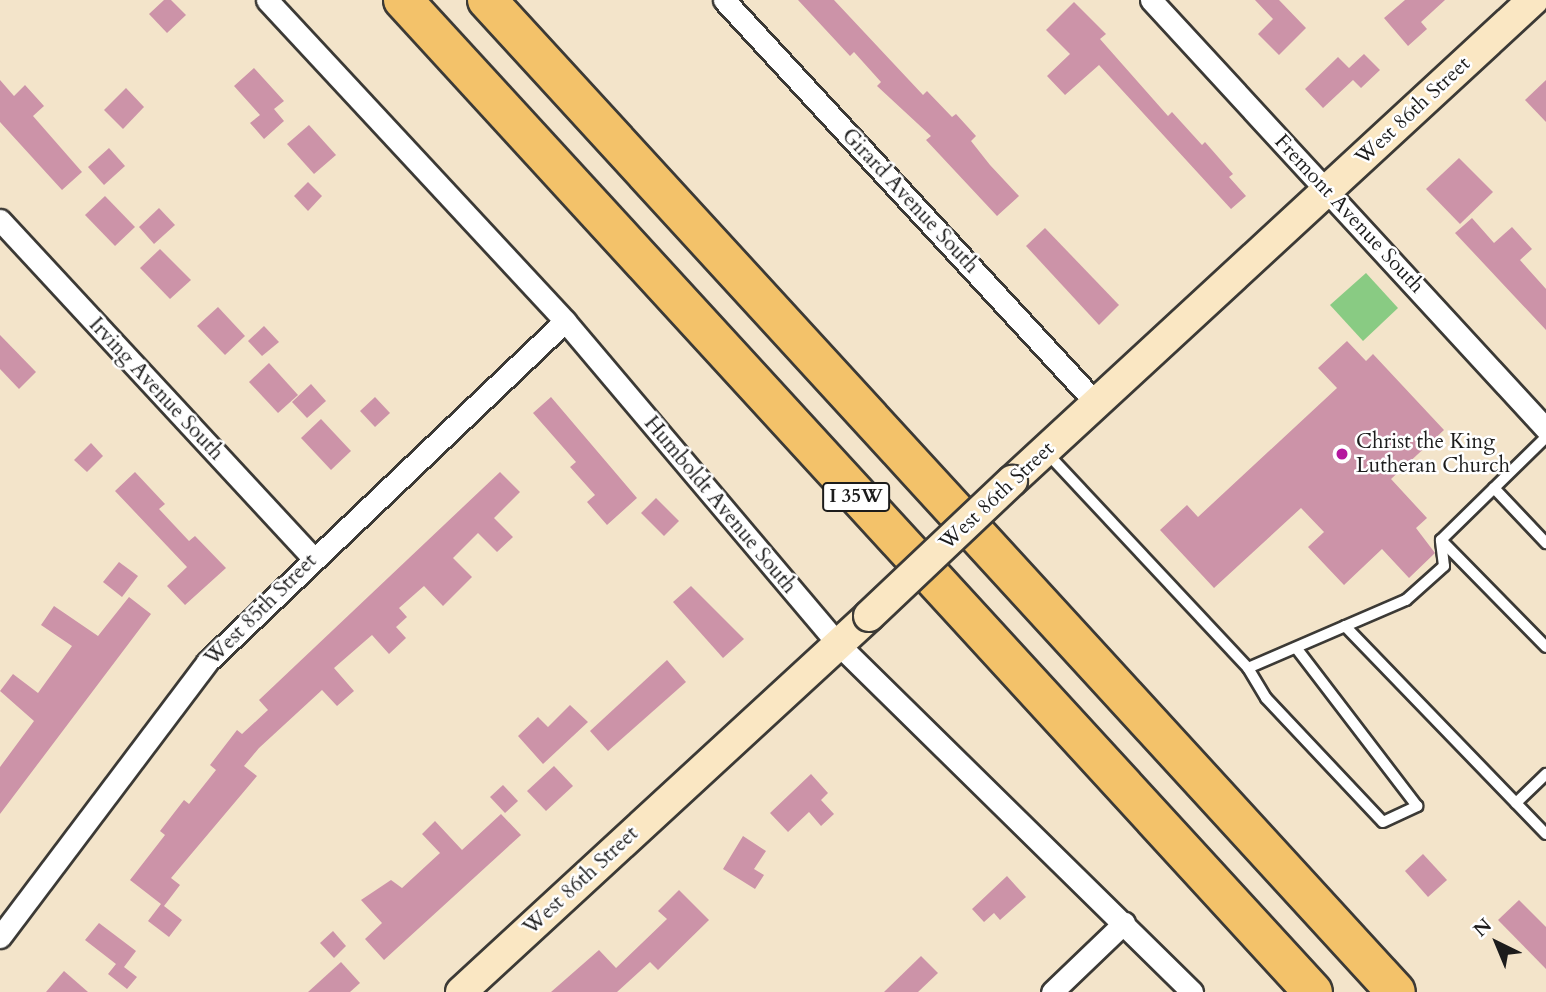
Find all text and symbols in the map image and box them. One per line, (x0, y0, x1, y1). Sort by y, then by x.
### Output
street label: West 86th Street (1350, 51, 1476, 171)
street label: Girard Avenue South (836, 123, 984, 279)
street label: Fremont Avenue South (1269, 129, 1429, 299)
street label: Irving Avenue South (83, 312, 229, 466)
street label: Humboldt Avenue South (639, 411, 801, 599)
place label: Christ the King Lutheran Church (1356, 429, 1510, 479)
street label: West 86th Street (934, 436, 1060, 556)
marker: Christ the King Lutheran Church (1334, 446, 1350, 462)
road number: I 35W (821, 482, 891, 512)
street label: West 85th Street (200, 549, 322, 671)
street label: West 86th Street (518, 821, 644, 941)
north arrow (1462, 908, 1532, 978)
text: N (1468, 913, 1498, 943)

